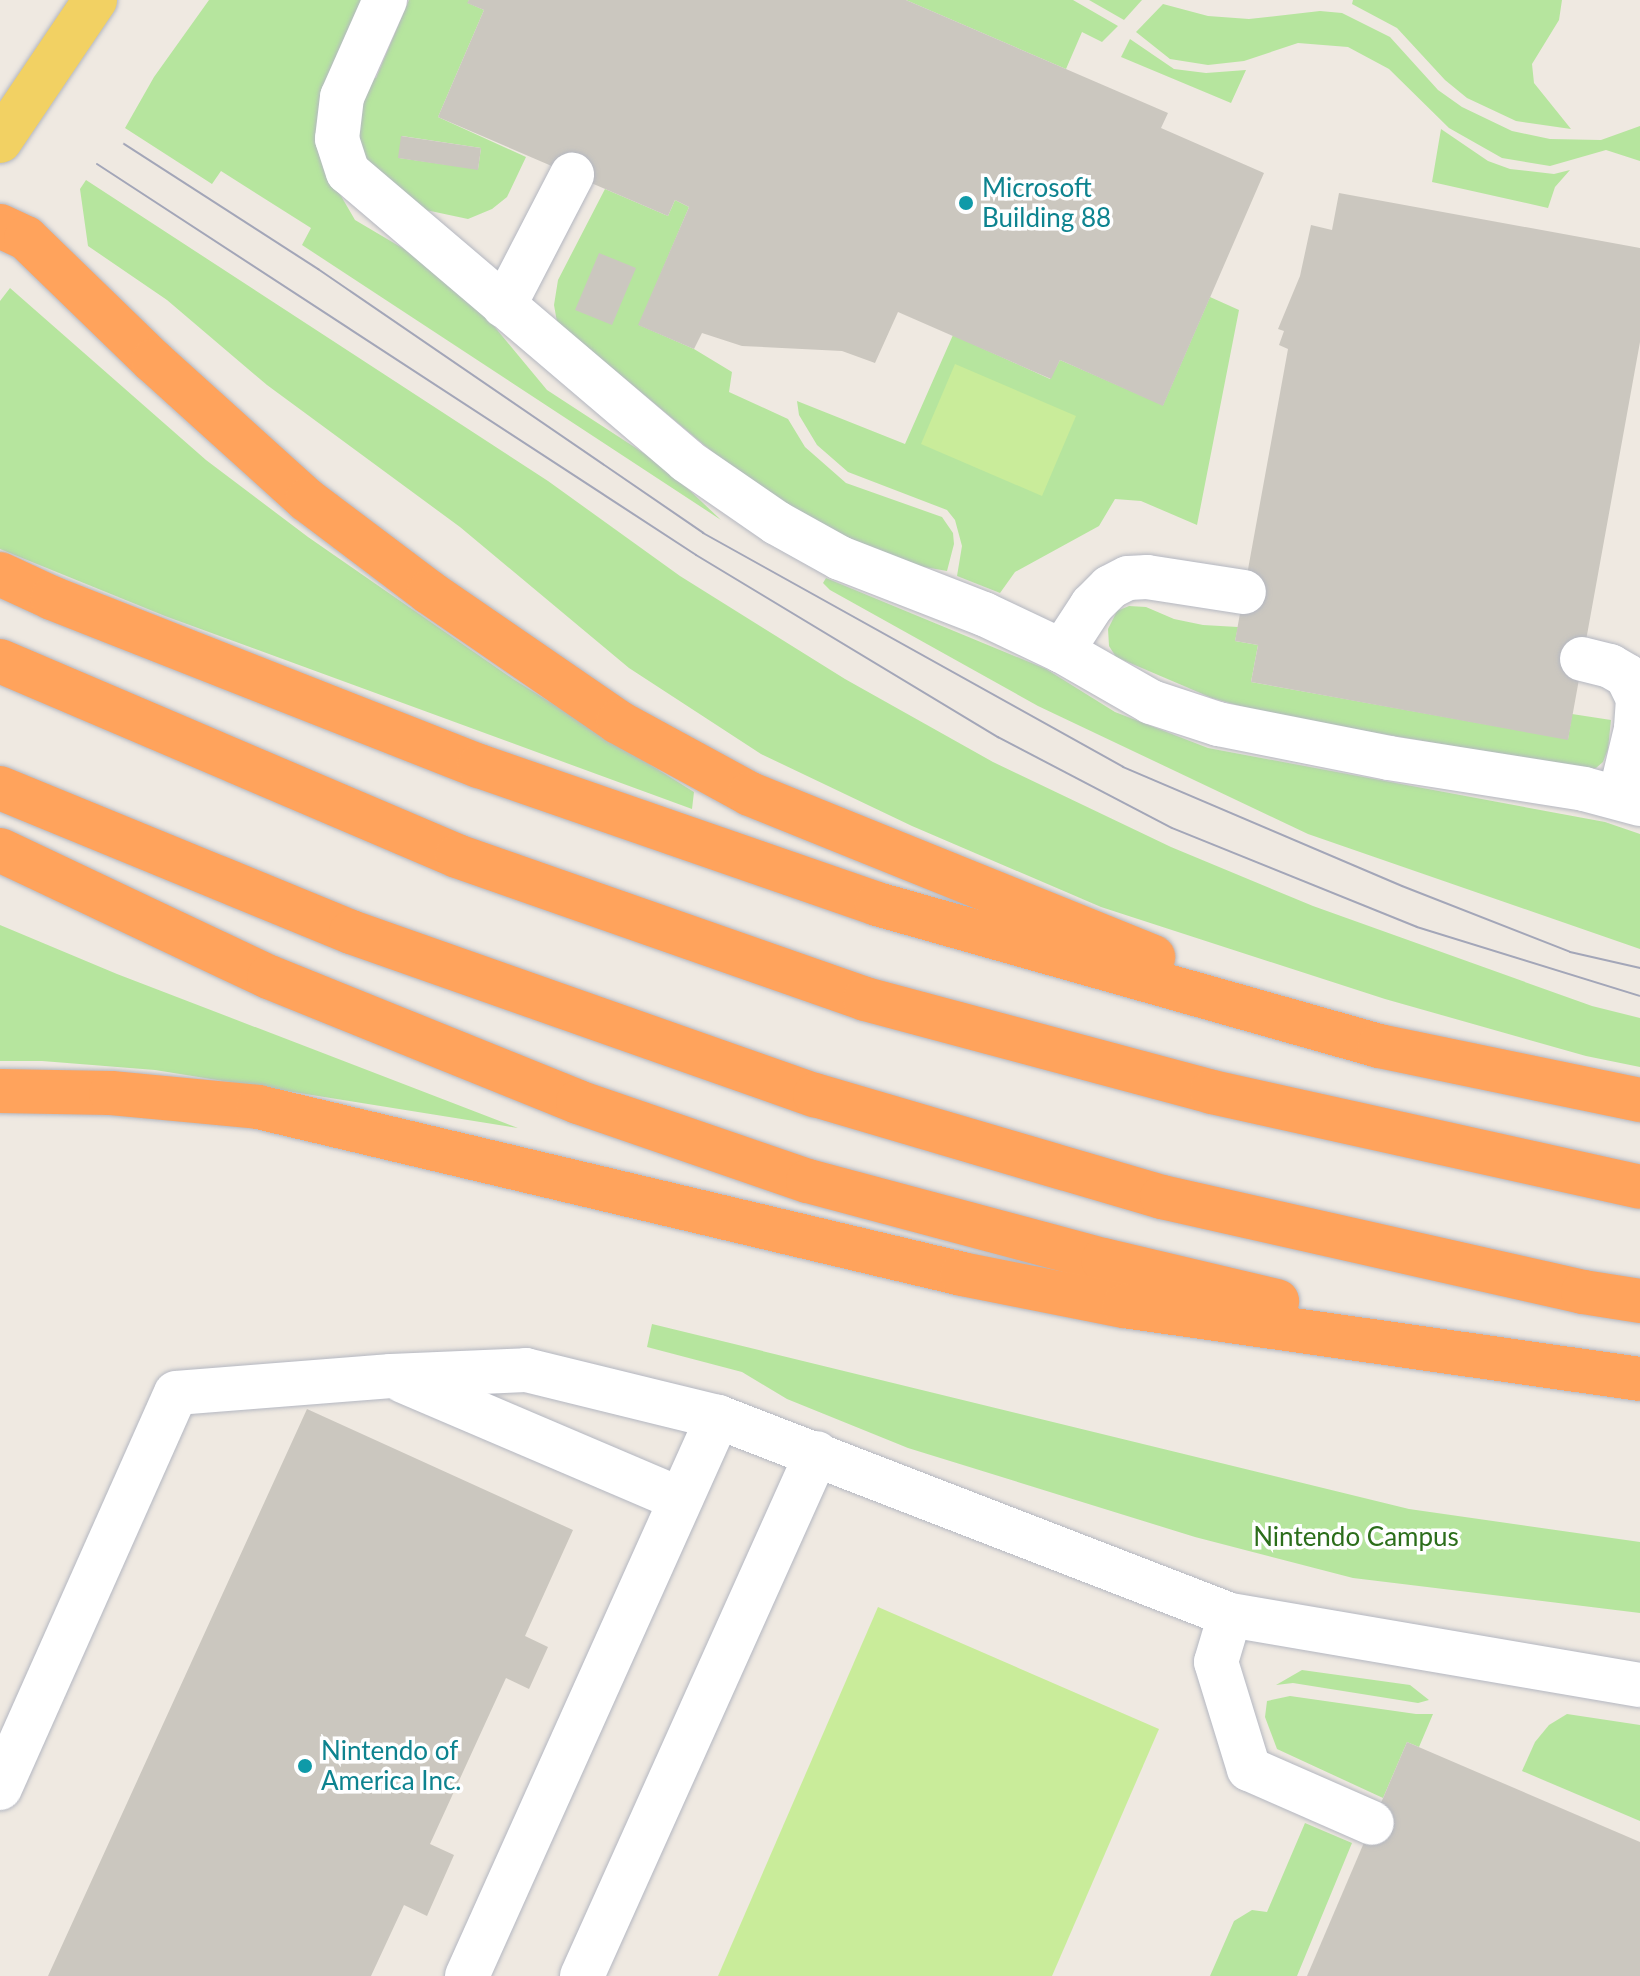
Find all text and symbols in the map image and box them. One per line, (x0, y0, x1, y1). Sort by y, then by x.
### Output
place label: Microsoft Building 88 (982, 172, 1111, 234)
marker: Microsoft Building 88 (957, 194, 975, 212)
park label: Nintendo Campus (1253, 1521, 1459, 1553)
place label: Nintendo of America Inc. (321, 1735, 462, 1796)
marker: Nintendo of America Inc. (296, 1757, 314, 1775)

